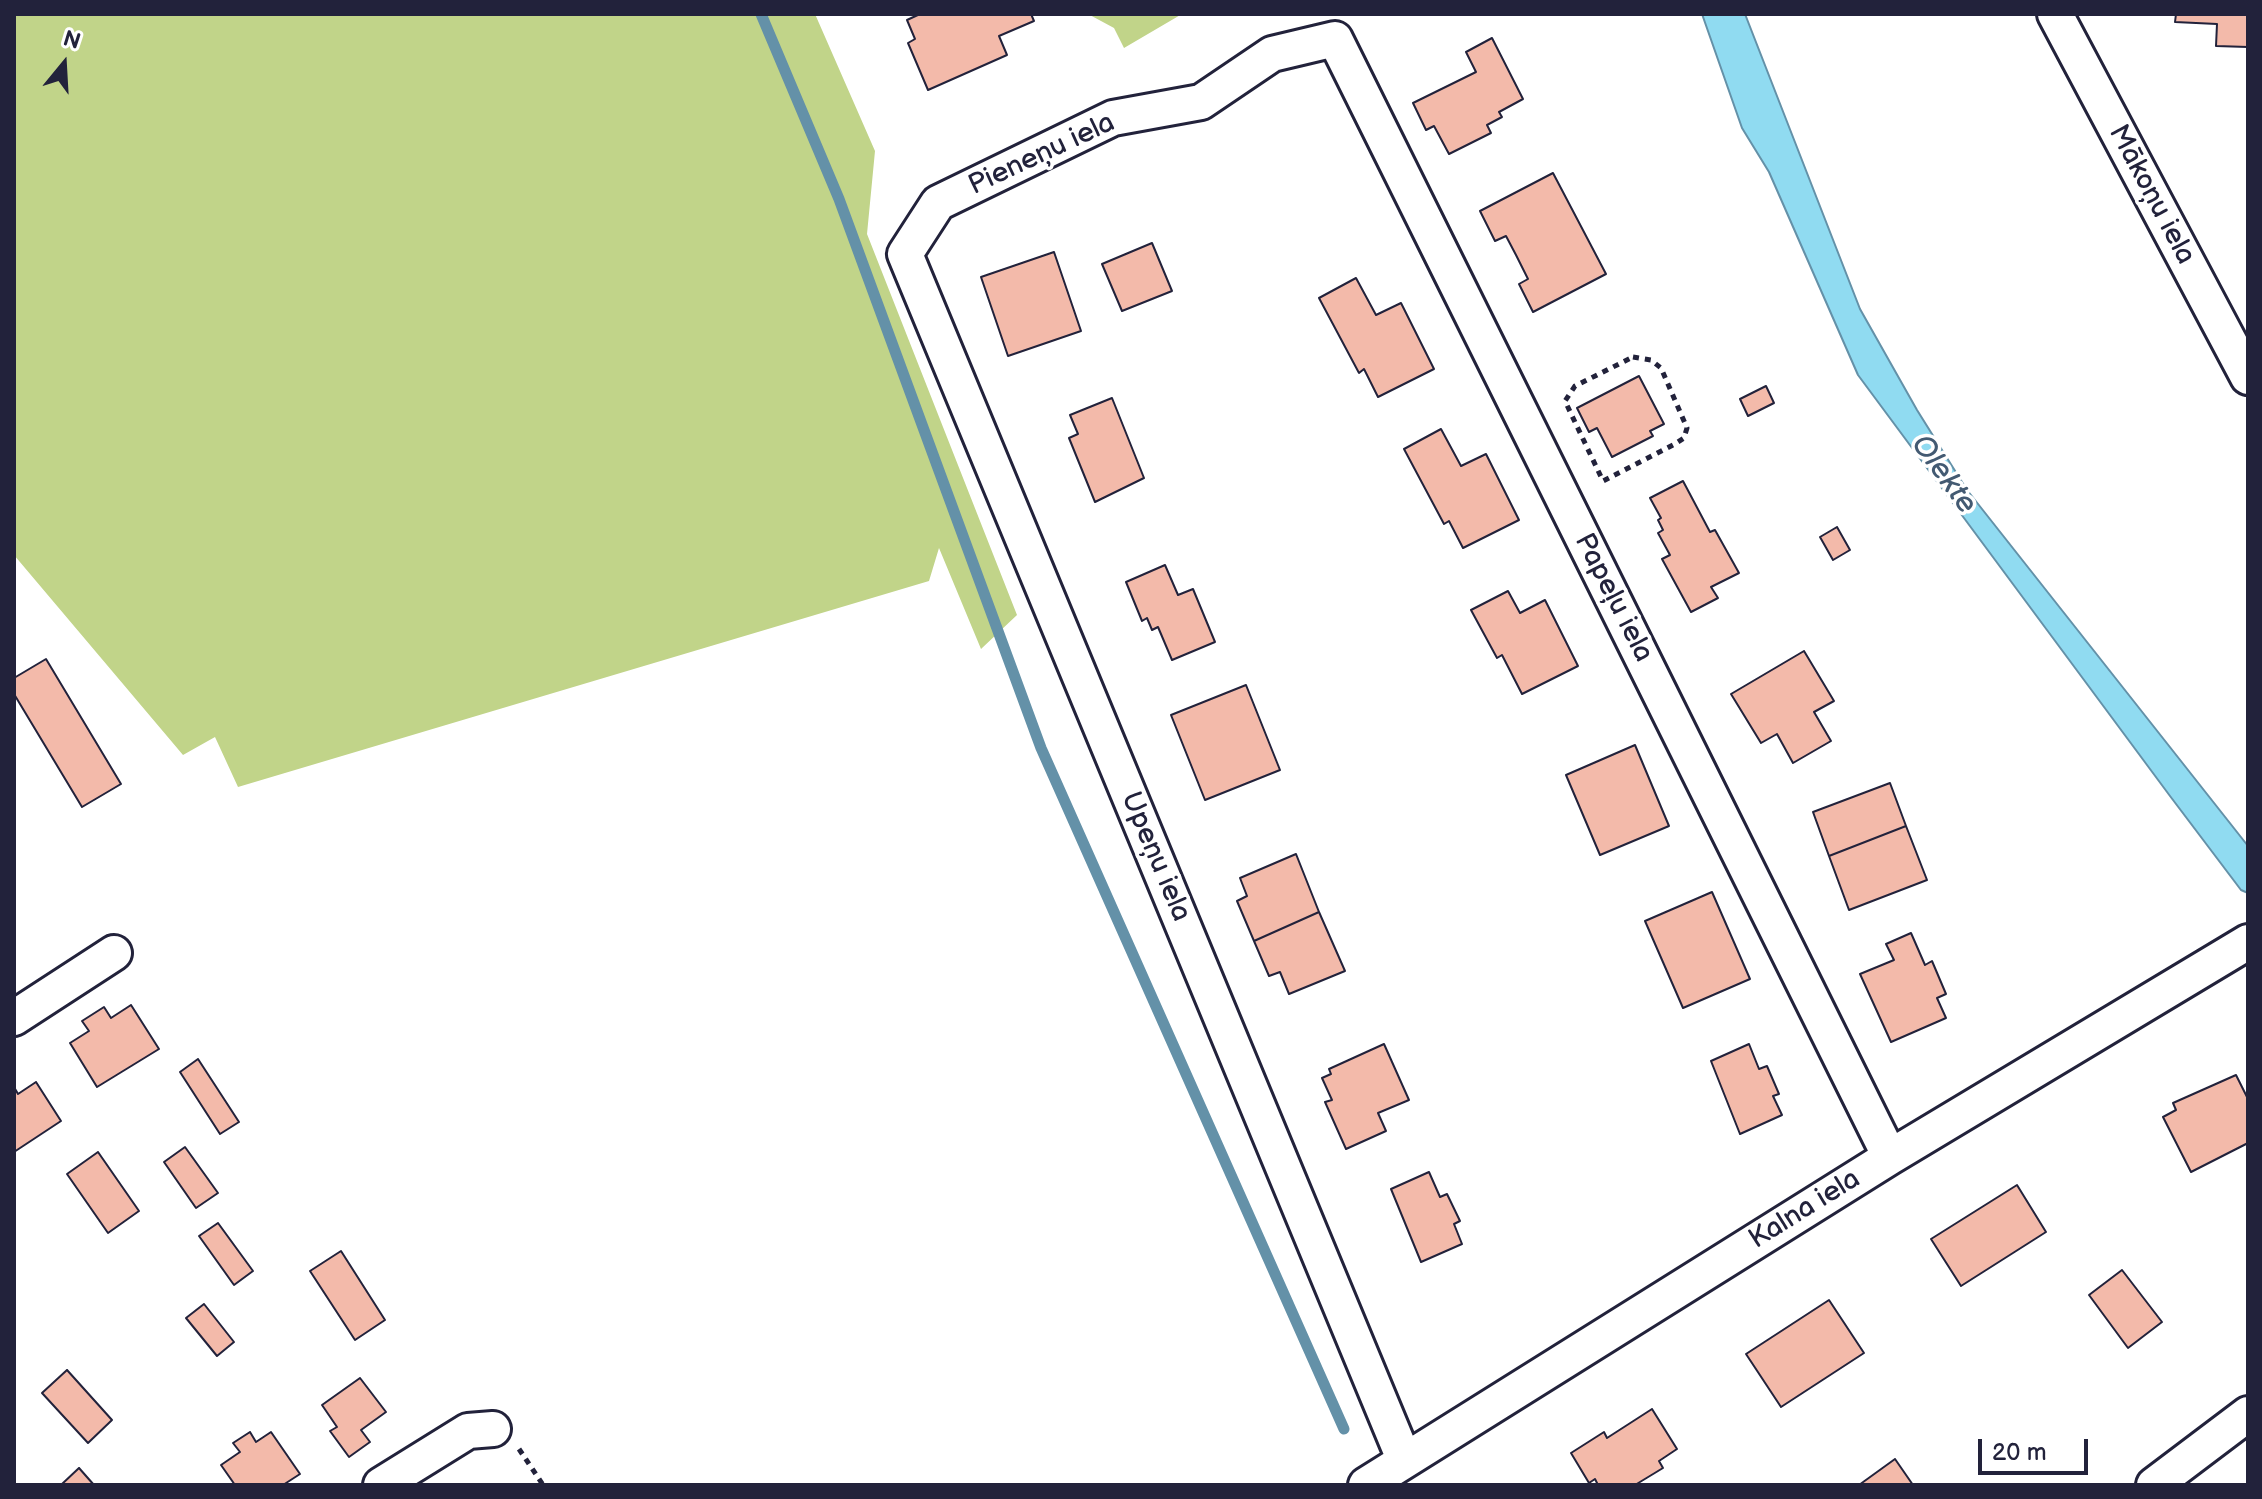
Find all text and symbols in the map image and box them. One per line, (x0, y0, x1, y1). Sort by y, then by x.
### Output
north arrow (24, 24, 104, 104)
text: N (60, 25, 84, 56)
street label: Pieneņu iela (964, 107, 1120, 203)
street label: Mākoņu iela (2100, 120, 2202, 270)
water label: Olekte (1902, 428, 1984, 522)
street label: Papeļu iela (1566, 528, 1660, 668)
street label: Upeņu iela (1113, 787, 1197, 927)
street label: Kalna iela (1743, 1163, 1867, 1257)
scale bar (1982, 1423, 2092, 1473)
text: 20 m (1992, 1438, 2047, 1467)

